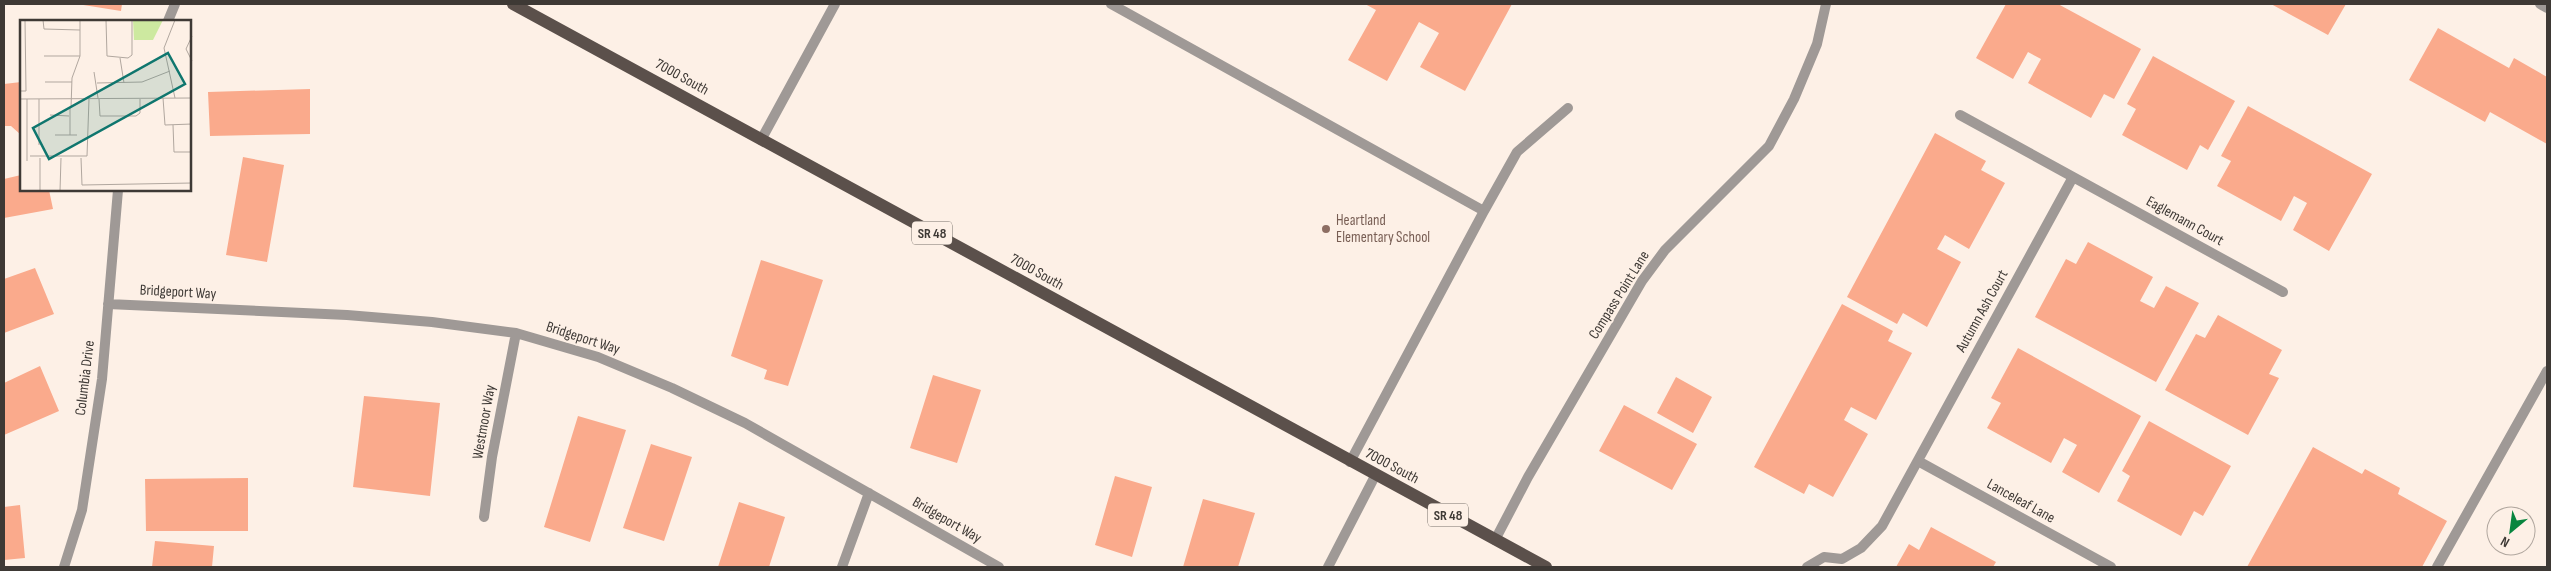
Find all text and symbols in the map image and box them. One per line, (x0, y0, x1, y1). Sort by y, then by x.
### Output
inset map (20, 20, 191, 191)
street label: 7000 South (652, 55, 712, 99)
street label: Eaglemann Court (2143, 192, 2228, 250)
place label: Heartland Elementary School (1336, 211, 1430, 247)
road number: SR 48 (912, 222, 952, 244)
marker: Heartland Elementary School (1320, 223, 1332, 235)
street label: Compass Point Lane (1584, 247, 1654, 343)
street label: 7000 South (1007, 250, 1067, 294)
street label: Autumn Ash Court (1951, 266, 2013, 356)
street label: Bridgeport Way (139, 281, 217, 304)
street label: Bridgeport Way (544, 317, 623, 359)
street label: Columbia Drive (71, 339, 99, 417)
street label: Westmoor Way (468, 383, 500, 461)
street label: 7000 South (1362, 444, 1422, 488)
street label: Lanceleaf Lane (1984, 475, 2058, 527)
street label: Bridgeport Way (909, 493, 985, 548)
road number: SR 48 (1428, 504, 1468, 526)
north arrow (2486, 506, 2536, 556)
text: N (2498, 533, 2512, 551)

